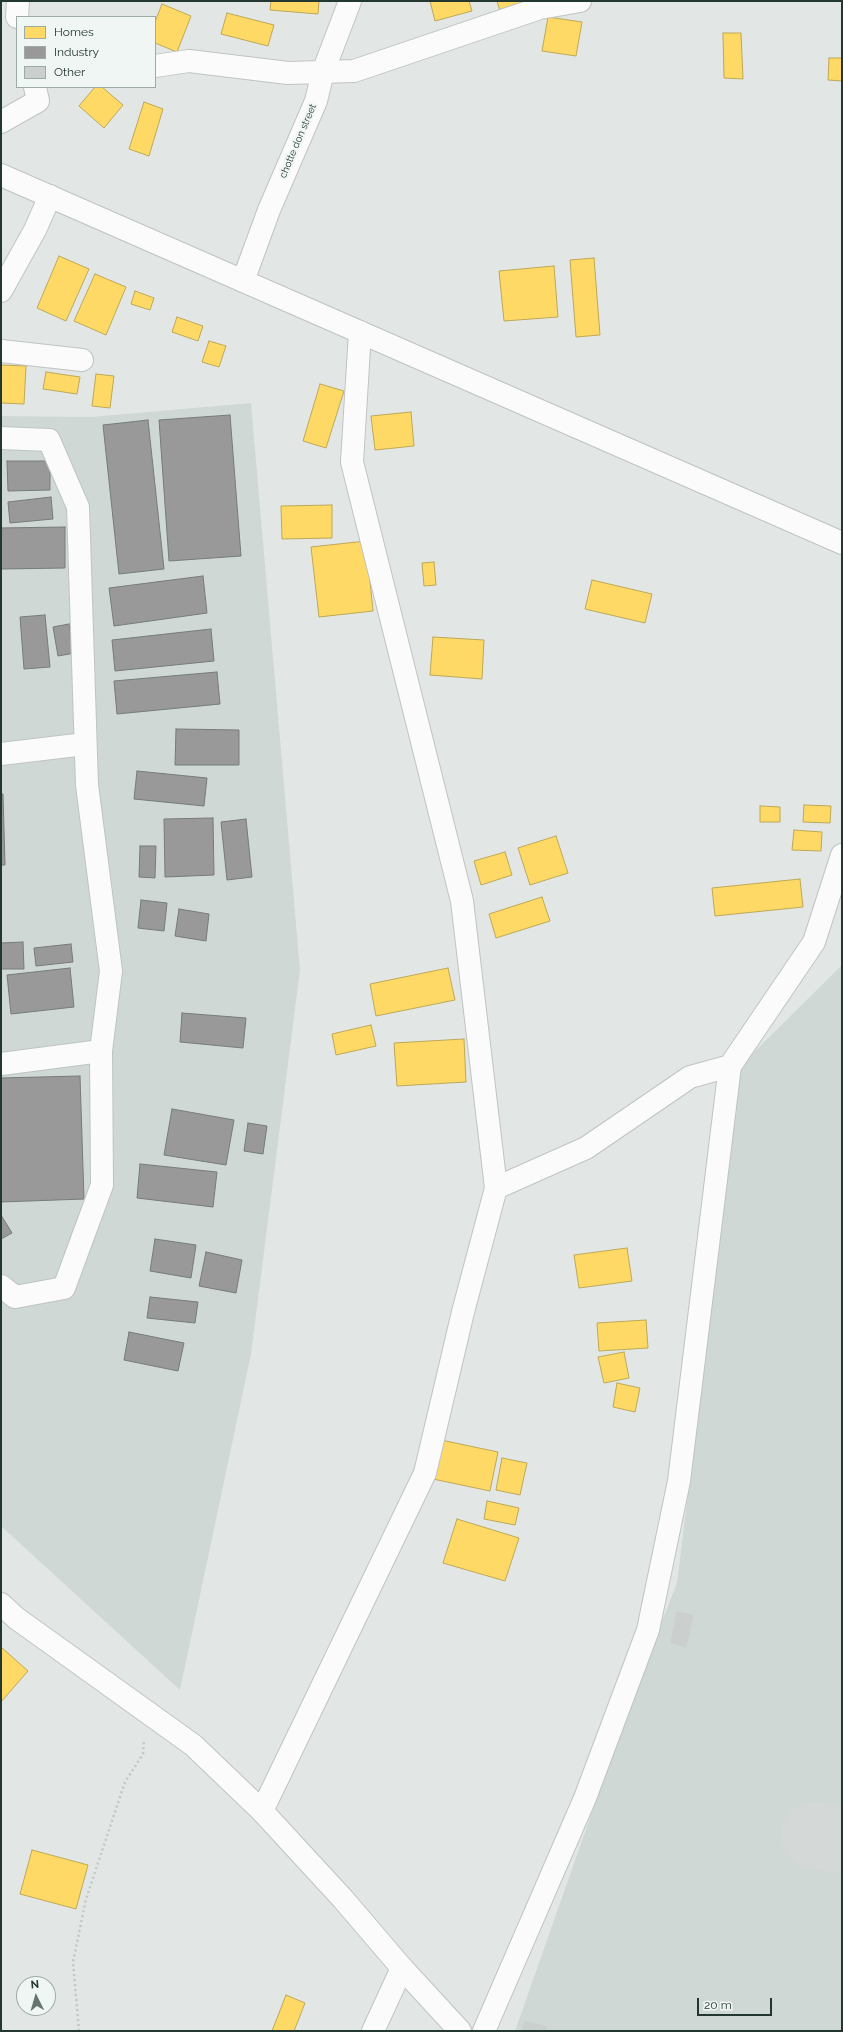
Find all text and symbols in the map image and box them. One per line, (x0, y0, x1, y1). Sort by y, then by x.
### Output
legend (16, 16, 156, 88)
text: Homes (54, 25, 94, 39)
text: Industry (54, 45, 99, 59)
text: Other (54, 65, 85, 79)
street label: chotte don street (277, 102, 319, 180)
north arrow (16, 1976, 56, 2016)
text: N (30, 1978, 40, 1991)
scale bar (699, 1990, 774, 2016)
text: 20 m (704, 1998, 732, 2012)

